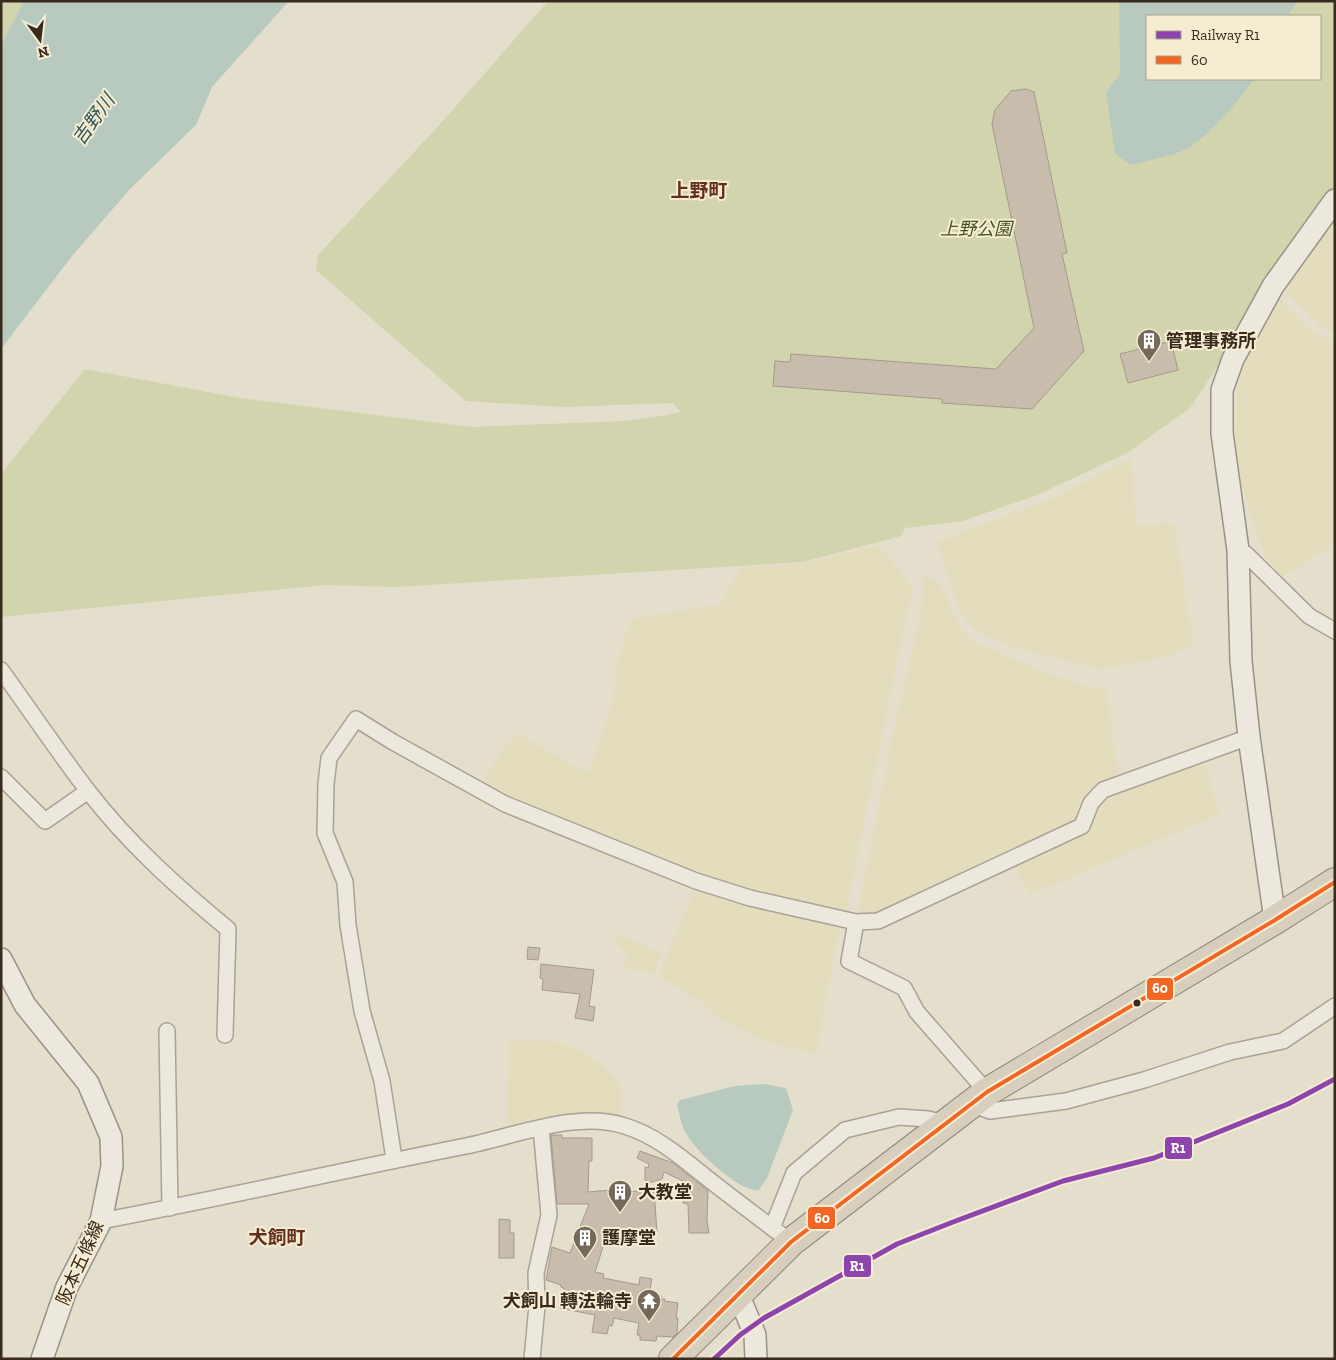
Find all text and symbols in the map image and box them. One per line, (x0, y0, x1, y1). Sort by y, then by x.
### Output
north arrow (15, 15, 65, 65)
legend (1146, 15, 1321, 80)
text: Railway R1 (1191, 26, 1260, 44)
text: N (36, 42, 51, 62)
text: 60 (1191, 51, 1208, 69)
water label: 吉野川 (67, 88, 121, 149)
district label: 上野町 (670, 179, 728, 202)
park label: 上野公園 (940, 218, 1015, 240)
building icon: 管理事務所 (1136, 328, 1162, 362)
place label: 管理事務所 (1166, 330, 1256, 352)
line badge: 60 (1146, 977, 1174, 1001)
text: 60 (1152, 980, 1168, 997)
unlabelled marker (1132, 998, 1142, 1008)
line badge: R1 (1164, 1136, 1193, 1160)
text: R1 (1171, 1140, 1186, 1157)
building icon: 大教堂 (607, 1179, 633, 1213)
place label: 大教堂 (638, 1181, 692, 1203)
line badge: 60 (807, 1206, 836, 1230)
text: 60 (814, 1210, 830, 1227)
street label: 阪本五條線 (52, 1217, 108, 1309)
building icon: 護摩堂 (572, 1225, 598, 1259)
district label: 犬飼町 (248, 1226, 306, 1249)
place label: 護摩堂 (602, 1227, 656, 1249)
line badge: R1 (843, 1254, 872, 1278)
text: R1 (850, 1258, 865, 1275)
temple icon: 犬飼山 轉法輪寺 (636, 1288, 662, 1322)
place label: 犬飼山 轉法輪寺 (503, 1290, 632, 1312)

